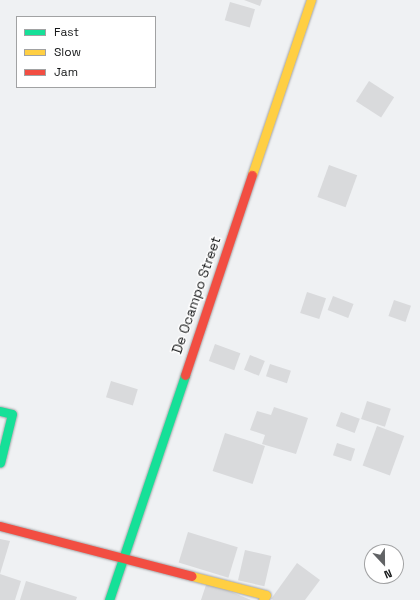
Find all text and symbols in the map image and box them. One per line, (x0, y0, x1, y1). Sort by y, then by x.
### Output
legend (16, 16, 156, 88)
text: Fast (54, 24, 79, 40)
text: Slow (54, 44, 81, 60)
text: Jam (54, 64, 78, 80)
street label: De Ocampo Street (168, 234, 224, 356)
north arrow (364, 544, 404, 584)
text: N (382, 566, 394, 582)

